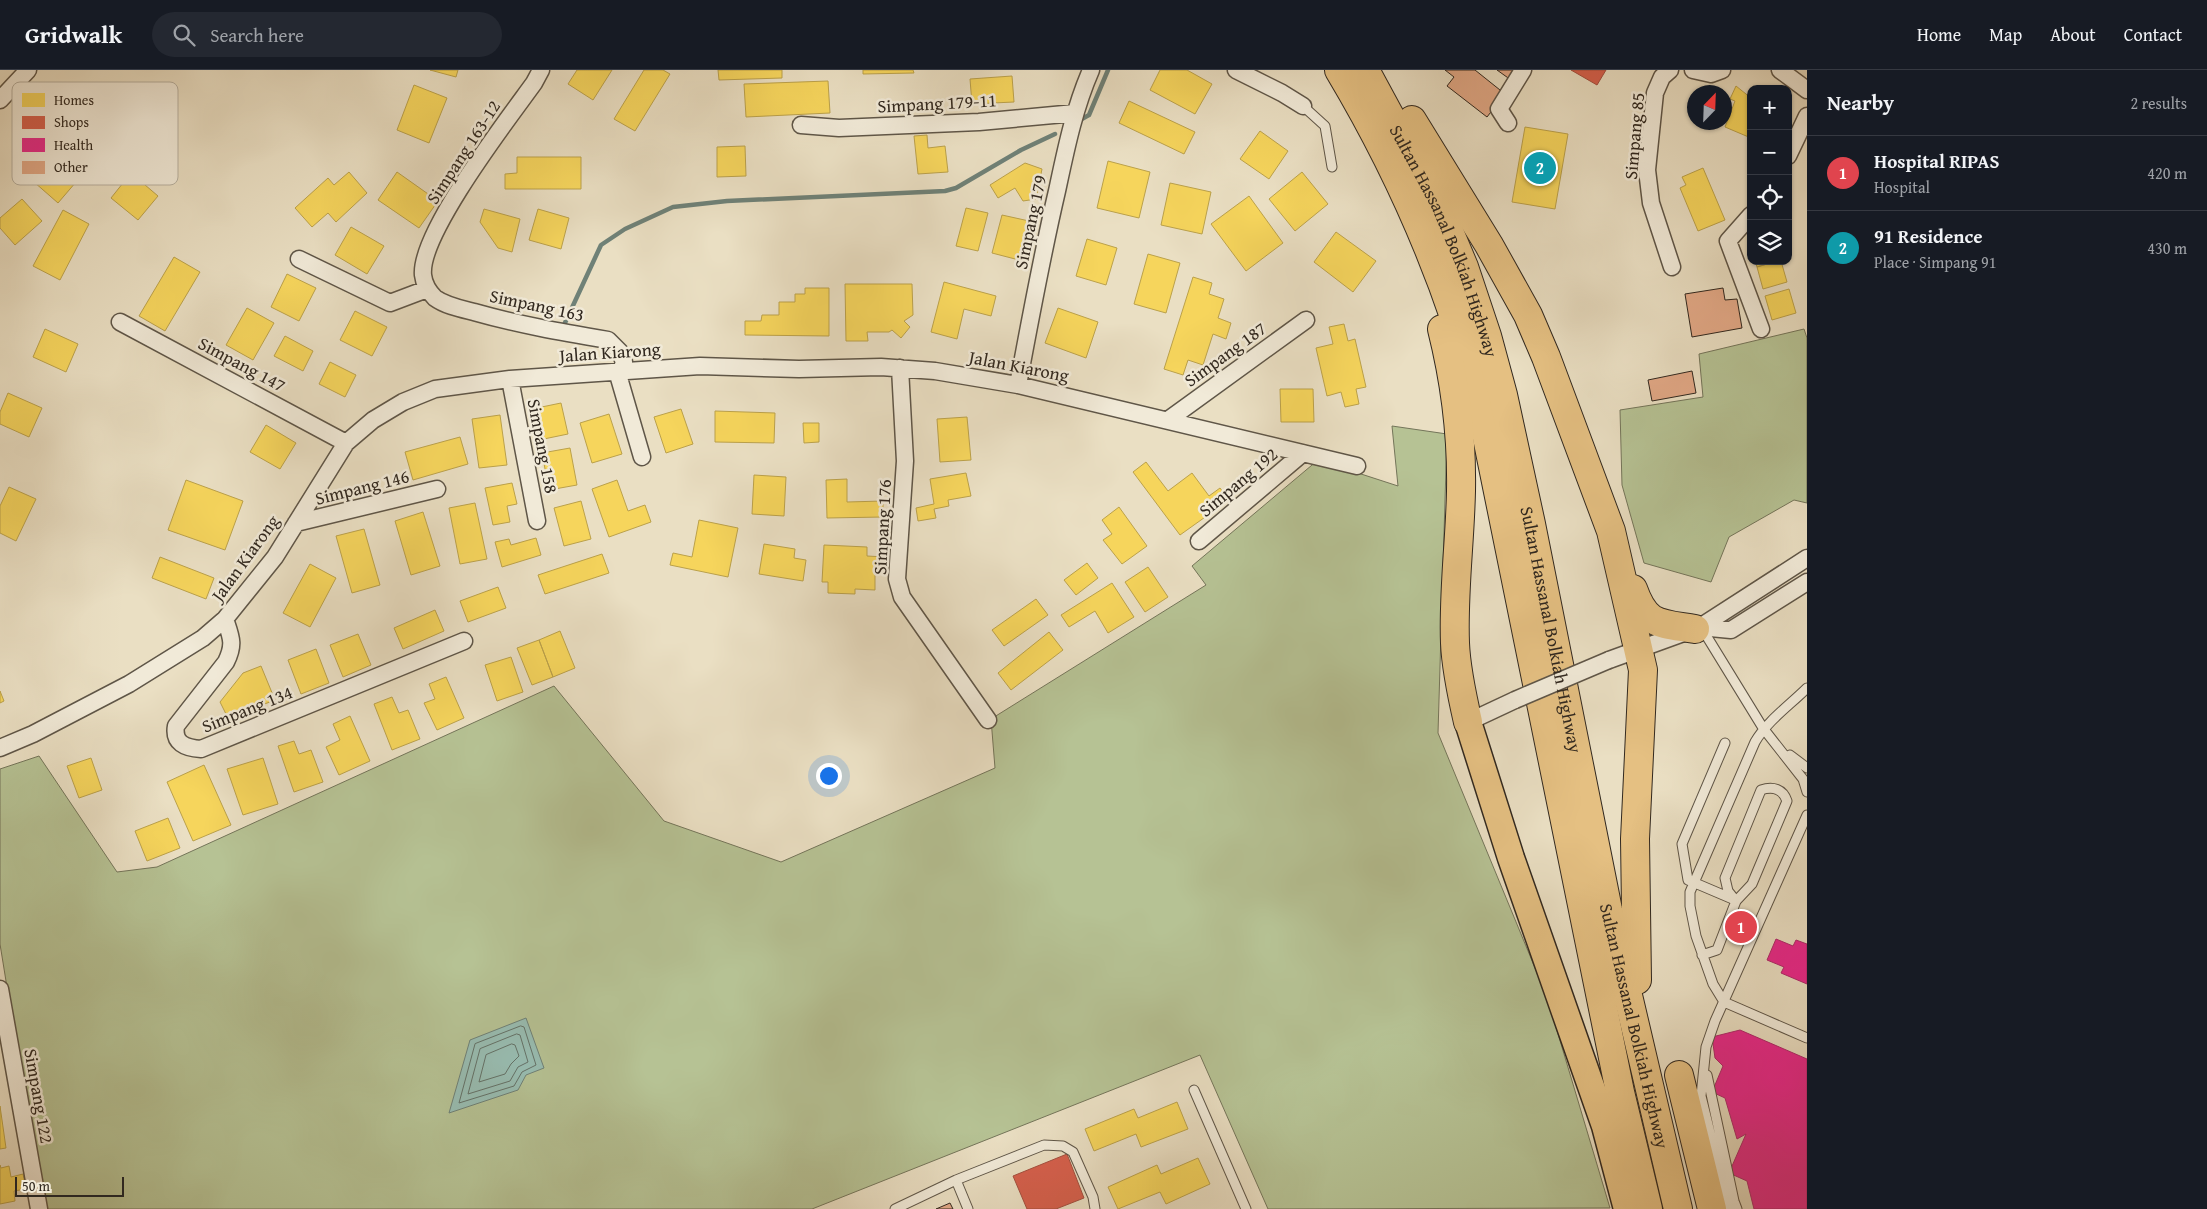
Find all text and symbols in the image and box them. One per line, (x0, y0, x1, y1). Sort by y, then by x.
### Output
search box (152, 12, 502, 57)
text: Gridwalk (25, 17, 122, 52)
icon: search (170, 21, 198, 49)
text: Search here (210, 21, 304, 49)
text: Home (1917, 21, 1961, 48)
text: Map (1989, 21, 2022, 48)
text: About (2050, 21, 2096, 48)
text: Contact (2124, 21, 2182, 48)
legend (12, 82, 178, 185)
north arrow (1687, 85, 1732, 130)
map controls (1747, 85, 1792, 265)
button: + (1747, 85, 1792, 130)
street label: Simpang 179-11 (877, 86, 997, 120)
text: Nearby (1827, 87, 1894, 118)
text: Homes (54, 90, 94, 110)
street label: Simpang 85 (1617, 91, 1651, 181)
text: 2 results (2130, 91, 2187, 115)
street label: Simpang 163-12 (419, 95, 507, 209)
text: Shops (54, 112, 89, 132)
street label: Sultan Hassanal Bolkiah Highway (1383, 119, 1506, 360)
button: − (1747, 130, 1792, 175)
text: Health (54, 135, 93, 155)
text: Hospital RIPAS (1874, 147, 1999, 175)
pin: 2 (1524, 149, 1556, 187)
text: Other (54, 157, 88, 177)
text: 1 (1839, 161, 1847, 185)
text: 420 m (2147, 161, 2187, 185)
street label: Simpang 179 (1007, 172, 1053, 272)
button: locate (1747, 175, 1792, 220)
text: Hospital (1874, 175, 1930, 199)
button: layers (1747, 220, 1792, 265)
text: 91 Residence (1874, 222, 1983, 250)
text: 2 (1839, 236, 1847, 260)
text: 430 m (2147, 236, 2187, 260)
text: Place · Simpang 91 (1874, 250, 1996, 274)
street label: Simpang 163 (487, 282, 587, 328)
street label: Simpang 187 (1178, 315, 1272, 393)
street label: Simpang 147 (193, 330, 291, 398)
street label: Jalan Kiarong (556, 335, 662, 369)
street label: Jalan Kiarong (965, 343, 1071, 389)
street label: Simpang 158 (521, 396, 565, 496)
street label: Simpang 192 (1193, 441, 1283, 523)
street label: Simpang 146 (312, 462, 412, 512)
street label: Simpang 176 (866, 478, 898, 576)
street label: Sultan Hassanal Bolkiah Highway (1514, 504, 1590, 755)
street label: Jalan Kiarong (203, 509, 286, 609)
street label: Simpang 134 (198, 679, 296, 739)
your location (816, 763, 842, 789)
street label: Sultan Hassanal Bolkiah Highway (1593, 901, 1677, 1151)
pin: 1 (1725, 908, 1757, 946)
street label: Simpang 122 (17, 1046, 61, 1146)
scale bar (15, 1174, 124, 1197)
text: 50 m (22, 1176, 50, 1196)

